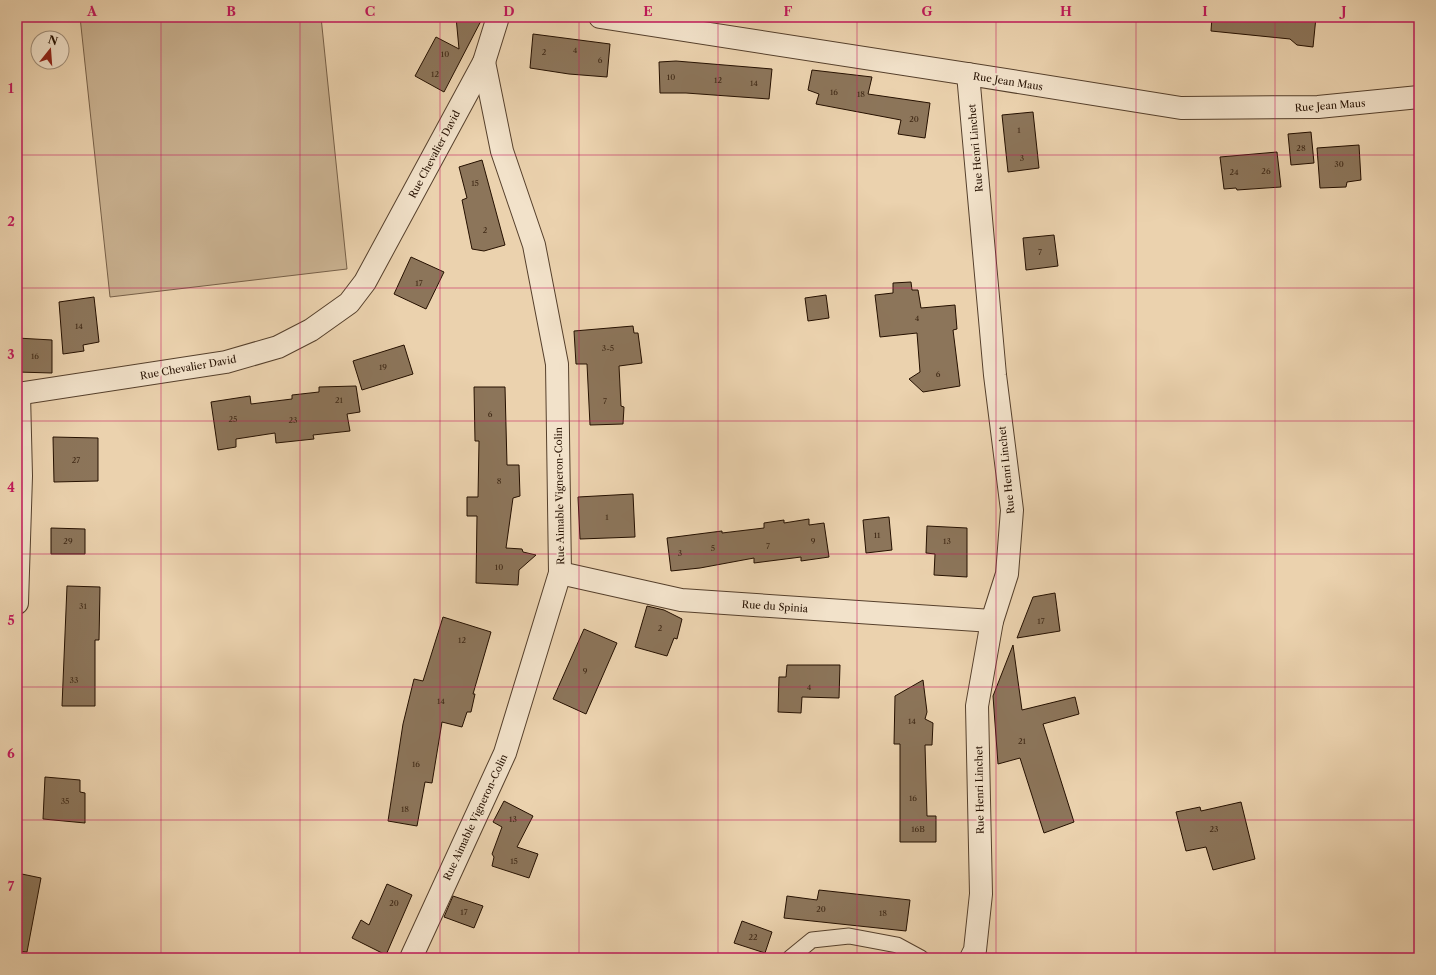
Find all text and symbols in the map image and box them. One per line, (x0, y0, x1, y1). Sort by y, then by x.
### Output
text: A (86, 3, 98, 19)
text: B (226, 3, 236, 19)
text: C (365, 3, 375, 19)
text: D (503, 3, 515, 19)
text: E (643, 3, 653, 19)
text: F (784, 3, 793, 19)
text: G (921, 3, 933, 19)
text: H (1060, 3, 1072, 19)
text: I (1202, 3, 1208, 19)
text: J (1339, 3, 1347, 19)
north arrow (30, 30, 70, 70)
text: N (46, 32, 60, 49)
house number: 4 (573, 45, 578, 55)
house number: 2 (542, 47, 547, 57)
house number: 10 (441, 49, 449, 59)
house number: 6 (598, 55, 603, 65)
house number: 12 (431, 69, 439, 79)
street label: Rue Jean Maus (972, 70, 1044, 93)
house number: 10 (667, 72, 675, 82)
house number: 12 (714, 75, 722, 85)
house number: 14 (750, 78, 758, 88)
text: 1 (8, 80, 14, 96)
house number: 16 (830, 87, 838, 97)
house number: 18 (857, 89, 865, 99)
street label: Rue Jean Maus (1294, 97, 1366, 114)
street label: Rue Henri Linchet (965, 103, 986, 193)
street label: Rue Chevalier David (406, 108, 463, 200)
house number: 20 (909, 114, 919, 124)
house number: 1 (1017, 125, 1021, 135)
house number: 28 (1296, 143, 1306, 153)
house number: 3 (1020, 153, 1024, 163)
house number: 30 (1334, 159, 1344, 169)
house number: 26 (1261, 166, 1271, 176)
house number: 24 (1229, 167, 1239, 177)
house number: 15 (471, 178, 479, 188)
text: 2 (7, 213, 15, 229)
house number: 2 (483, 225, 488, 235)
house number: 7 (1038, 247, 1042, 257)
house number: 17 (415, 278, 423, 288)
house number: 4 (915, 313, 920, 323)
house number: 14 (75, 321, 83, 331)
house number: 3-5 (602, 343, 614, 353)
text: 3 (7, 346, 15, 362)
house number: 16 (31, 351, 39, 361)
street label: Rue Chevalier David (139, 353, 237, 382)
house number: 19 (379, 362, 387, 372)
house number: 6 (936, 369, 941, 379)
house number: 21 (335, 395, 344, 405)
house number: 7 (603, 396, 607, 406)
house number: 6 (488, 409, 493, 419)
house number: 25 (229, 414, 237, 424)
house number: 23 (288, 415, 298, 425)
street label: Rue Henri Linchet (995, 425, 1018, 515)
street label: Rue Aimable Vigneron-Colin (552, 426, 567, 565)
house number: 27 (72, 455, 80, 465)
house number: 8 (497, 476, 502, 486)
text: 4 (7, 479, 15, 495)
house number: 1 (605, 512, 609, 522)
house number: 11 (874, 530, 881, 540)
house number: 29 (63, 536, 73, 546)
house number: 9 (811, 536, 816, 546)
house number: 13 (943, 536, 951, 546)
house number: 7 (766, 541, 770, 551)
house number: 5 (711, 543, 715, 553)
house number: 3 (678, 548, 682, 558)
house number: 10 (495, 562, 503, 572)
street label: Rue du Spinia (741, 598, 809, 615)
house number: 31 (79, 601, 88, 611)
text: 5 (7, 612, 15, 628)
house number: 17 (1037, 616, 1045, 626)
house number: 2 (658, 623, 663, 633)
house number: 12 (458, 635, 466, 645)
house number: 9 (583, 666, 588, 676)
house number: 33 (70, 675, 78, 685)
house number: 4 (807, 682, 812, 692)
house number: 14 (437, 696, 445, 706)
house number: 14 (908, 716, 916, 726)
house number: 21 (1018, 736, 1027, 746)
text: 6 (7, 745, 15, 761)
street label: Rue Henri Linchet (972, 745, 987, 834)
street label: Rue Aimable Vigneron-Colin (440, 751, 511, 882)
house number: 16 (412, 759, 420, 769)
house number: 16 (909, 793, 917, 803)
house number: 35 (61, 796, 69, 806)
house number: 18 (401, 804, 409, 814)
house number: 13 (509, 814, 517, 824)
house number: 16B (911, 824, 925, 834)
house number: 23 (1209, 824, 1219, 834)
house number: 15 (510, 856, 518, 866)
text: 7 (8, 878, 15, 894)
house number: 20 (389, 898, 399, 908)
house number: 20 (816, 904, 826, 914)
house number: 17 (460, 907, 468, 917)
house number: 18 (879, 908, 887, 918)
house number: 22 (748, 932, 758, 942)

